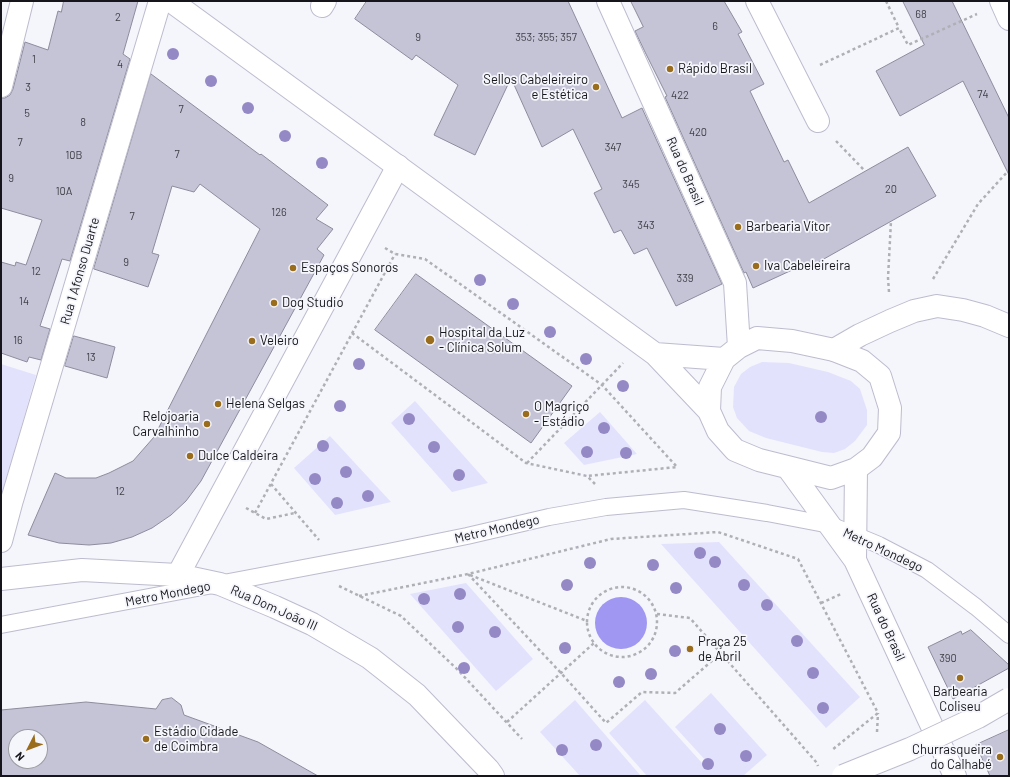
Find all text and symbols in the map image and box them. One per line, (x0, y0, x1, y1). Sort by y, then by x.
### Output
house number: 68 (915, 7, 927, 21)
house number: 2 (115, 10, 121, 24)
house number: 6 (712, 19, 718, 33)
house number: 9 (415, 30, 421, 44)
house number: 353; 355; 357 (515, 30, 577, 44)
house number: 1 (32, 52, 36, 66)
house number: 4 (117, 57, 123, 71)
place label: Rápido Brasil (678, 61, 752, 77)
marker: Rápido Brasil (665, 64, 675, 74)
place label: Sellos Cabeleireiro e Estética (483, 72, 588, 103)
house number: 3 (25, 80, 31, 94)
marker: Sellos Cabeleireiro e Estética (591, 82, 601, 92)
house number: 74 (977, 87, 989, 101)
house number: 422 (671, 88, 689, 102)
house number: 7 (178, 102, 184, 116)
house number: 5 (24, 106, 30, 120)
house number: 8 (80, 115, 86, 129)
house number: 420 (689, 125, 707, 139)
street label: Rua do Brasil (663, 134, 707, 208)
house number: 7 (17, 135, 23, 149)
house number: 347 (605, 140, 621, 154)
house number: 7 (174, 147, 180, 161)
house number: 10B (66, 148, 82, 162)
house number: 9 (8, 171, 14, 185)
house number: 345 (622, 177, 640, 191)
house number: 20 (885, 182, 897, 196)
house number: 10A (56, 184, 72, 198)
house number: 126 (271, 205, 287, 219)
house number: 7 (129, 209, 135, 223)
street label: Rua 1 Afonso Duarte (57, 216, 103, 326)
house number: 343 (637, 218, 655, 232)
place label: Barbearia Vítor (746, 219, 830, 235)
marker: Barbearia Vítor (733, 222, 743, 232)
house number: 9 (123, 255, 129, 269)
place label: Iva Cabeleireira (764, 258, 851, 274)
place label: Espaços Sonoros (301, 260, 398, 276)
marker: Iva Cabeleireira (751, 261, 761, 271)
marker: Espaços Sonoros (288, 263, 298, 273)
house number: 12 (31, 264, 41, 278)
house number: 339 (676, 271, 694, 285)
house number: 14 (19, 294, 29, 308)
place label: Dog Studio (282, 295, 343, 311)
marker: Dog Studio (269, 298, 279, 308)
place label: Hospital da Luz - Clínica Solum (439, 325, 525, 356)
house number: 16 (13, 333, 23, 347)
place label: Veleiro (260, 333, 299, 349)
marker: Hospital da Luz - Clínica Solum (424, 334, 436, 346)
marker: Veleiro (247, 336, 257, 346)
house number: 13 (86, 350, 96, 364)
place label: Helena Selgas (226, 396, 305, 412)
marker: Helena Selgas (213, 399, 223, 409)
place label: O Magriço - Estádio (534, 399, 589, 430)
place label: Relojoaria Carvalhinho (132, 409, 199, 440)
marker: O Magriço - Estádio (521, 409, 531, 419)
marker: Relojoaria Carvalhinho (202, 419, 212, 429)
place label: Dulce Caldeira (198, 448, 278, 464)
marker: Dulce Caldeira (185, 451, 195, 461)
house number: 12 (115, 484, 125, 498)
street label: Metro Mondego (453, 512, 541, 546)
street label: Metro Mondego (840, 525, 926, 575)
street label: Metro Mondego (124, 578, 212, 610)
street label: Rua Dom João III (228, 582, 320, 634)
street label: Rua do Brasil (864, 591, 908, 663)
place label: Praça 25 de Abril (698, 634, 747, 665)
marker: Praça 25 de Abril (685, 644, 695, 654)
house number: 390 (939, 651, 957, 665)
marker: Barbearia Coliseu (955, 673, 965, 683)
place label: Barbearia Coliseu (933, 684, 987, 715)
place label: Estádio Cidade de Coimbra (154, 724, 238, 755)
north arrow (8, 729, 48, 769)
marker: Estádio Cidade de Coimbra (141, 734, 151, 744)
place label: Churrasqueira do Calhabé (912, 742, 992, 773)
text: N (12, 750, 27, 764)
marker: Churrasqueira do Calhabé (995, 752, 1005, 762)

